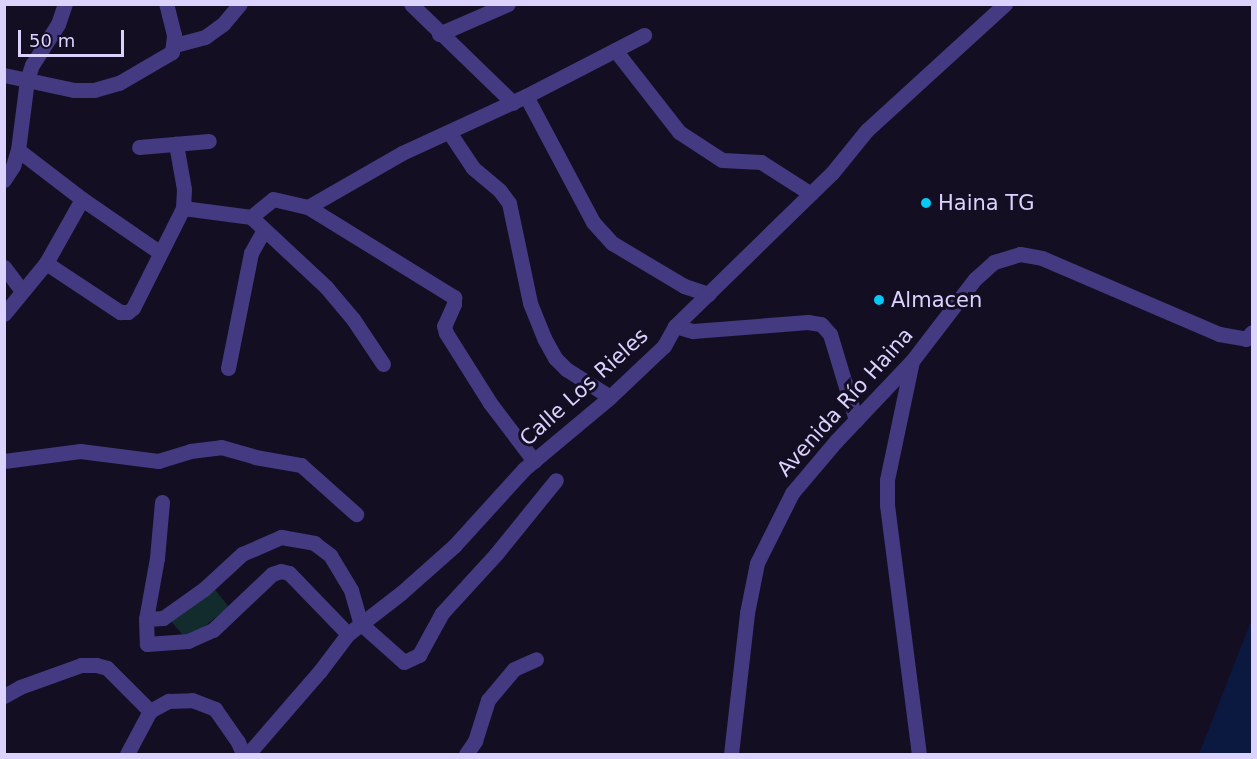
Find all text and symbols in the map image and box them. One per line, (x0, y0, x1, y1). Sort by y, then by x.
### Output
scale bar (21, 18, 128, 56)
text: 50 m (29, 30, 75, 51)
place label: Haina TG (938, 190, 1034, 216)
marker: Haina TG (919, 196, 933, 210)
place label: Almacen (891, 287, 982, 313)
marker: Almacen (872, 293, 886, 307)
street label: Calle Los Rieles (515, 323, 653, 451)
street label: Avenida Río Haina (772, 323, 918, 481)

